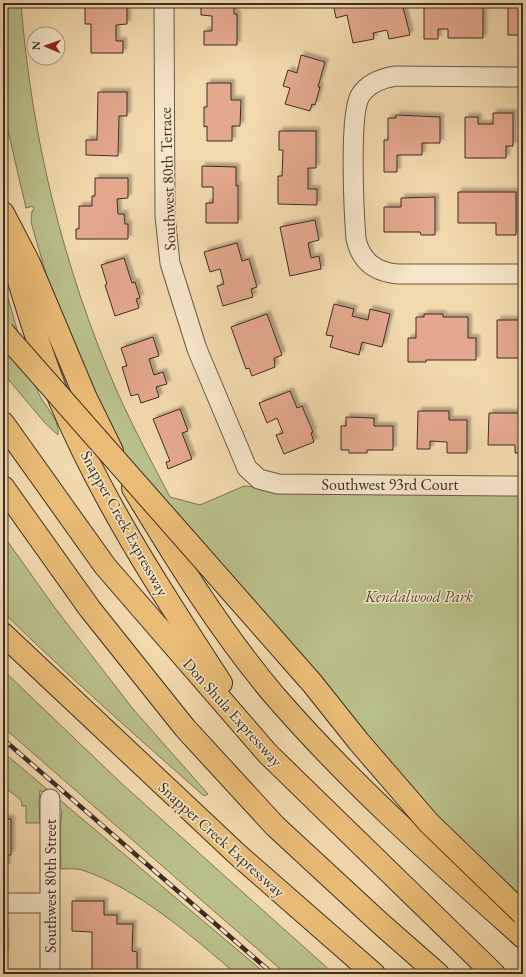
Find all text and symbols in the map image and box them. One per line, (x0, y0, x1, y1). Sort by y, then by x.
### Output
north arrow (26, 26, 66, 66)
text: N (29, 41, 43, 50)
street label: Southwest 80th Terrace (155, 107, 180, 251)
street label: Snapper Creek Expressway (76, 447, 174, 601)
street label: Southwest 93rd Court (322, 474, 458, 495)
park label: Kendalwood Park (364, 586, 474, 607)
street label: Don Shula Expressway (178, 654, 288, 772)
street label: Snapper Creek Expressway (154, 777, 290, 903)
street label: Southwest 80th Street (40, 819, 61, 953)

